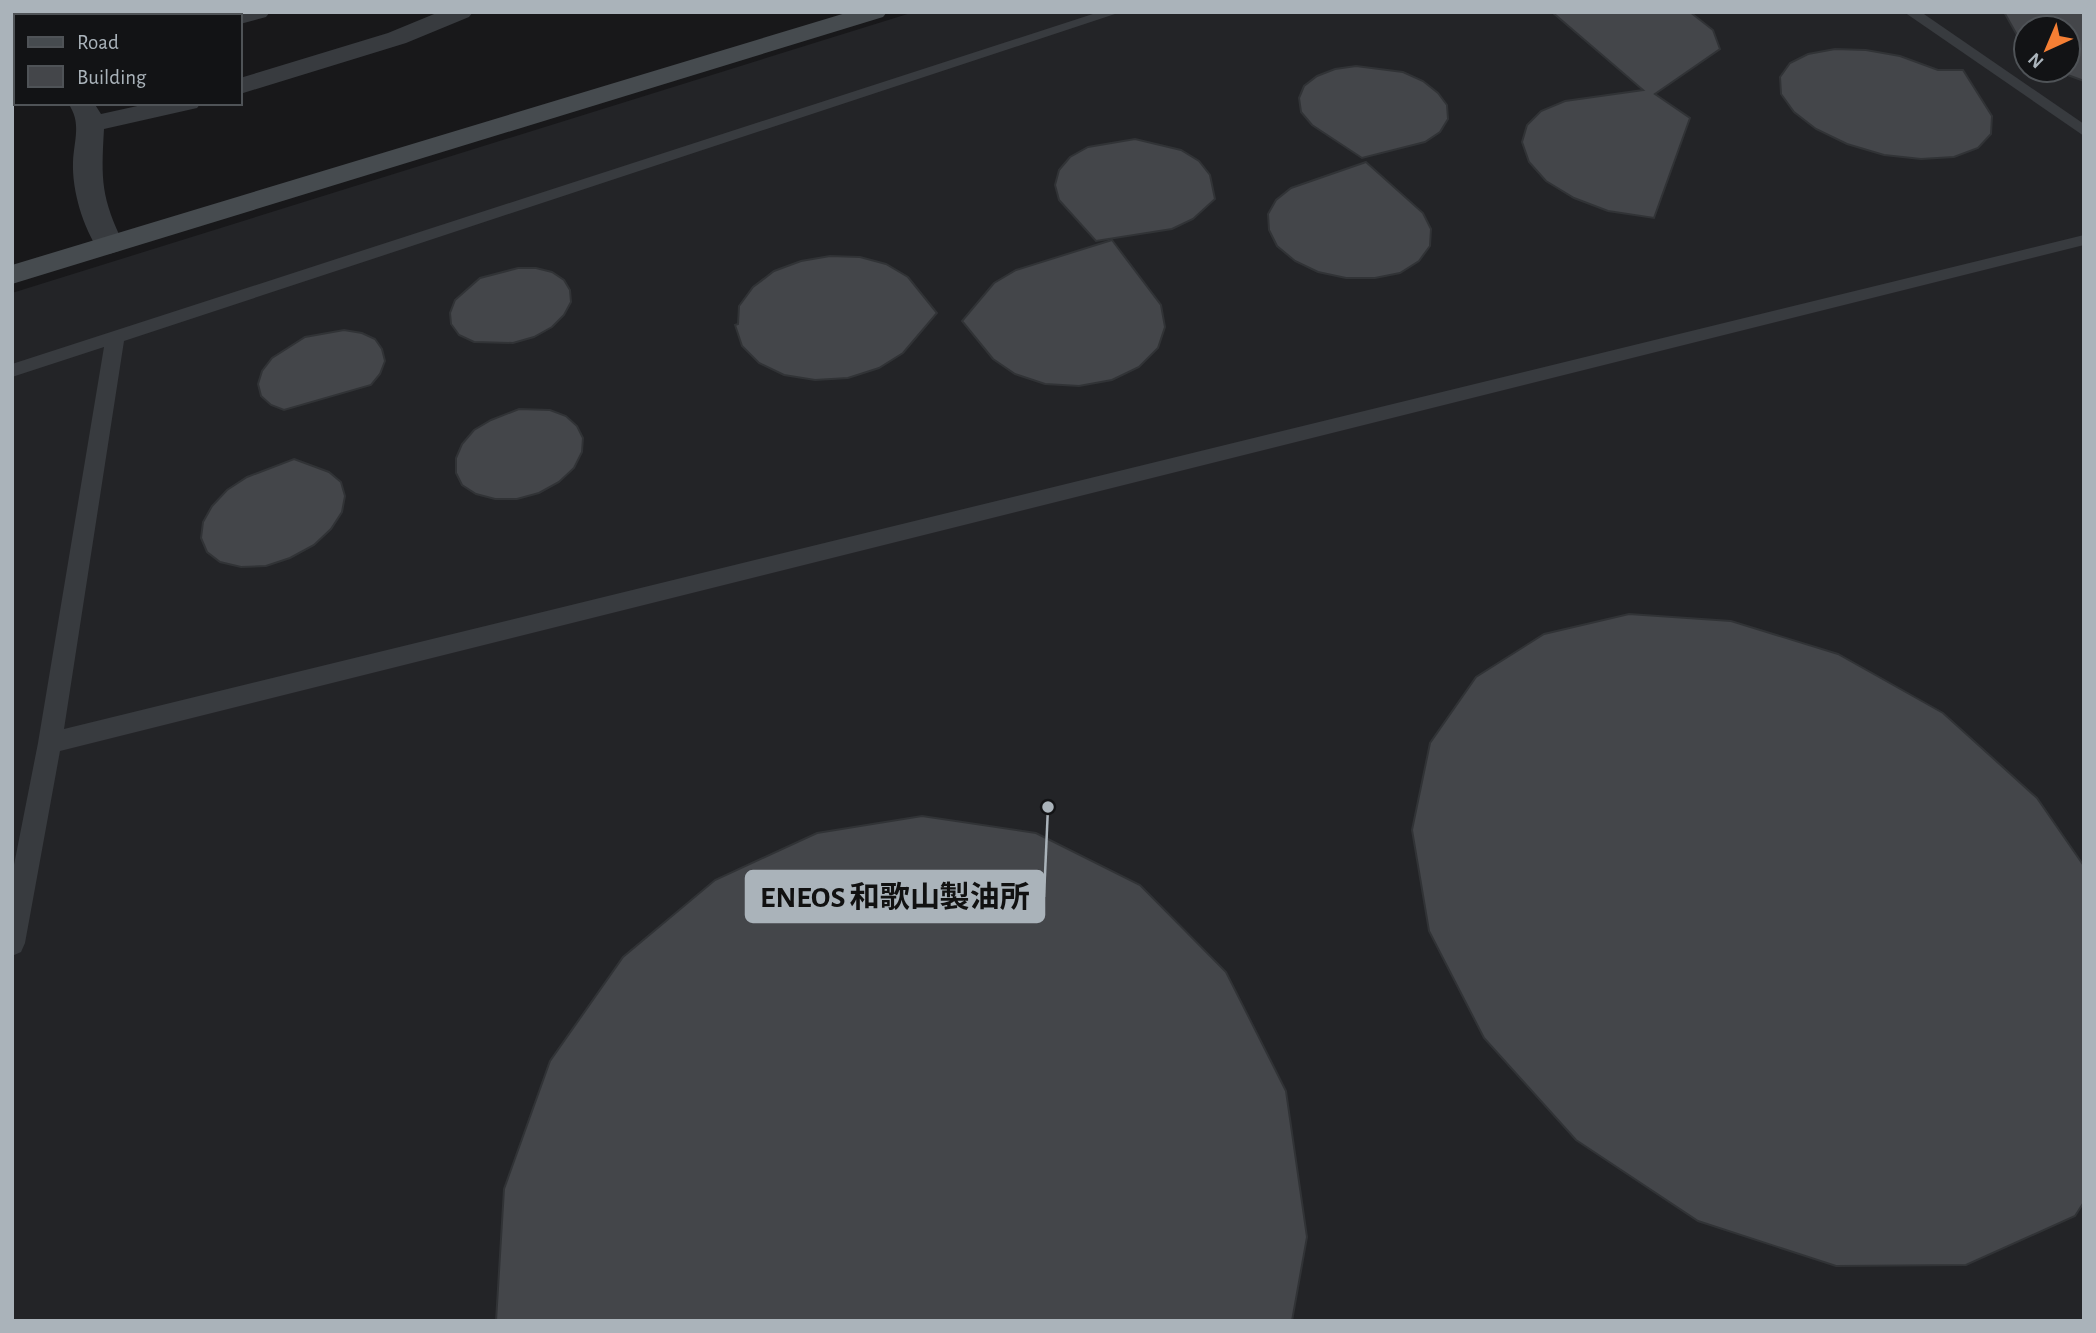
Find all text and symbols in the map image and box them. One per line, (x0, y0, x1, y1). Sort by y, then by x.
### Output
legend (14, 14, 242, 105)
north arrow (2012, 14, 2082, 84)
text: Road (77, 32, 119, 53)
text: N (2025, 49, 2048, 72)
text: Building (77, 67, 147, 88)
callout: ENEOS 和歌山製油所 (746, 871, 1044, 922)
text: ENEOS 和歌山製油所 (760, 881, 1030, 913)

